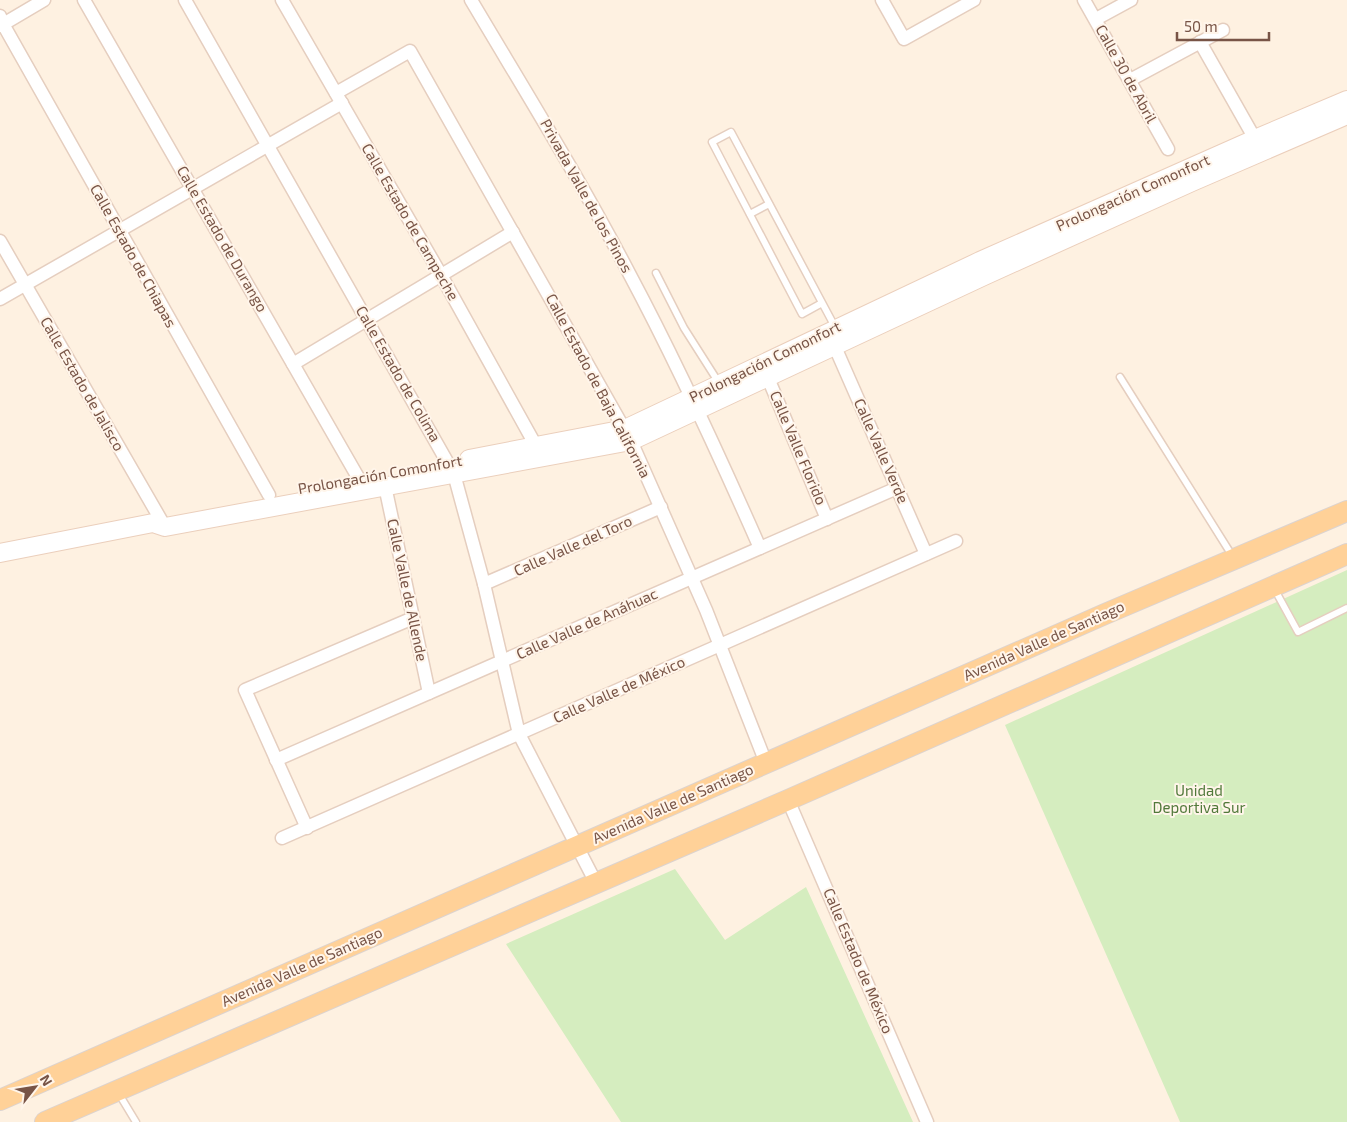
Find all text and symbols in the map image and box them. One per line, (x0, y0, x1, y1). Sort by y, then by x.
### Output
scale bar (1177, 10, 1270, 42)
text: 50 m (1184, 17, 1218, 35)
street label: Calle 30 de Abril (1092, 21, 1162, 126)
street label: Privada Valle de los Pinos (537, 115, 637, 276)
street label: Calle Estado de Campeche (358, 140, 463, 303)
street label: Prolongación Comonfort (1053, 150, 1212, 234)
street label: Calle Estado de Durango (174, 162, 272, 315)
street label: Calle Estado de Chiapas (87, 181, 181, 330)
street label: Calle Estado de Baja California (542, 290, 655, 481)
street label: Calle Estado de Colima (353, 302, 445, 445)
street label: Calle Estado de Jalisco (37, 313, 129, 454)
street label: Prolongación Comonfort (686, 316, 844, 406)
street label: Calle Valle Florido (767, 388, 831, 507)
street label: Calle Valle Verde (851, 395, 913, 506)
street label: Prolongación Comonfort (296, 451, 464, 497)
street label: Calle Valle del Toro (511, 511, 635, 579)
street label: Calle Valle de Allende (384, 517, 432, 663)
street label: Calle Valle de Anáhuac (513, 584, 660, 662)
street label: Avenida Valle de Santiago (960, 596, 1127, 684)
street label: Calle Valle de México (550, 652, 687, 726)
street label: Avenida Valle de Santiago (589, 759, 756, 847)
park label: Unidad Deportiva Sur (1152, 781, 1246, 816)
street label: Calle Estado de México (820, 885, 898, 1036)
street label: Avenida Valle de Santiago (218, 922, 385, 1010)
north arrow (10, 1062, 60, 1112)
text: N (37, 1071, 56, 1089)

